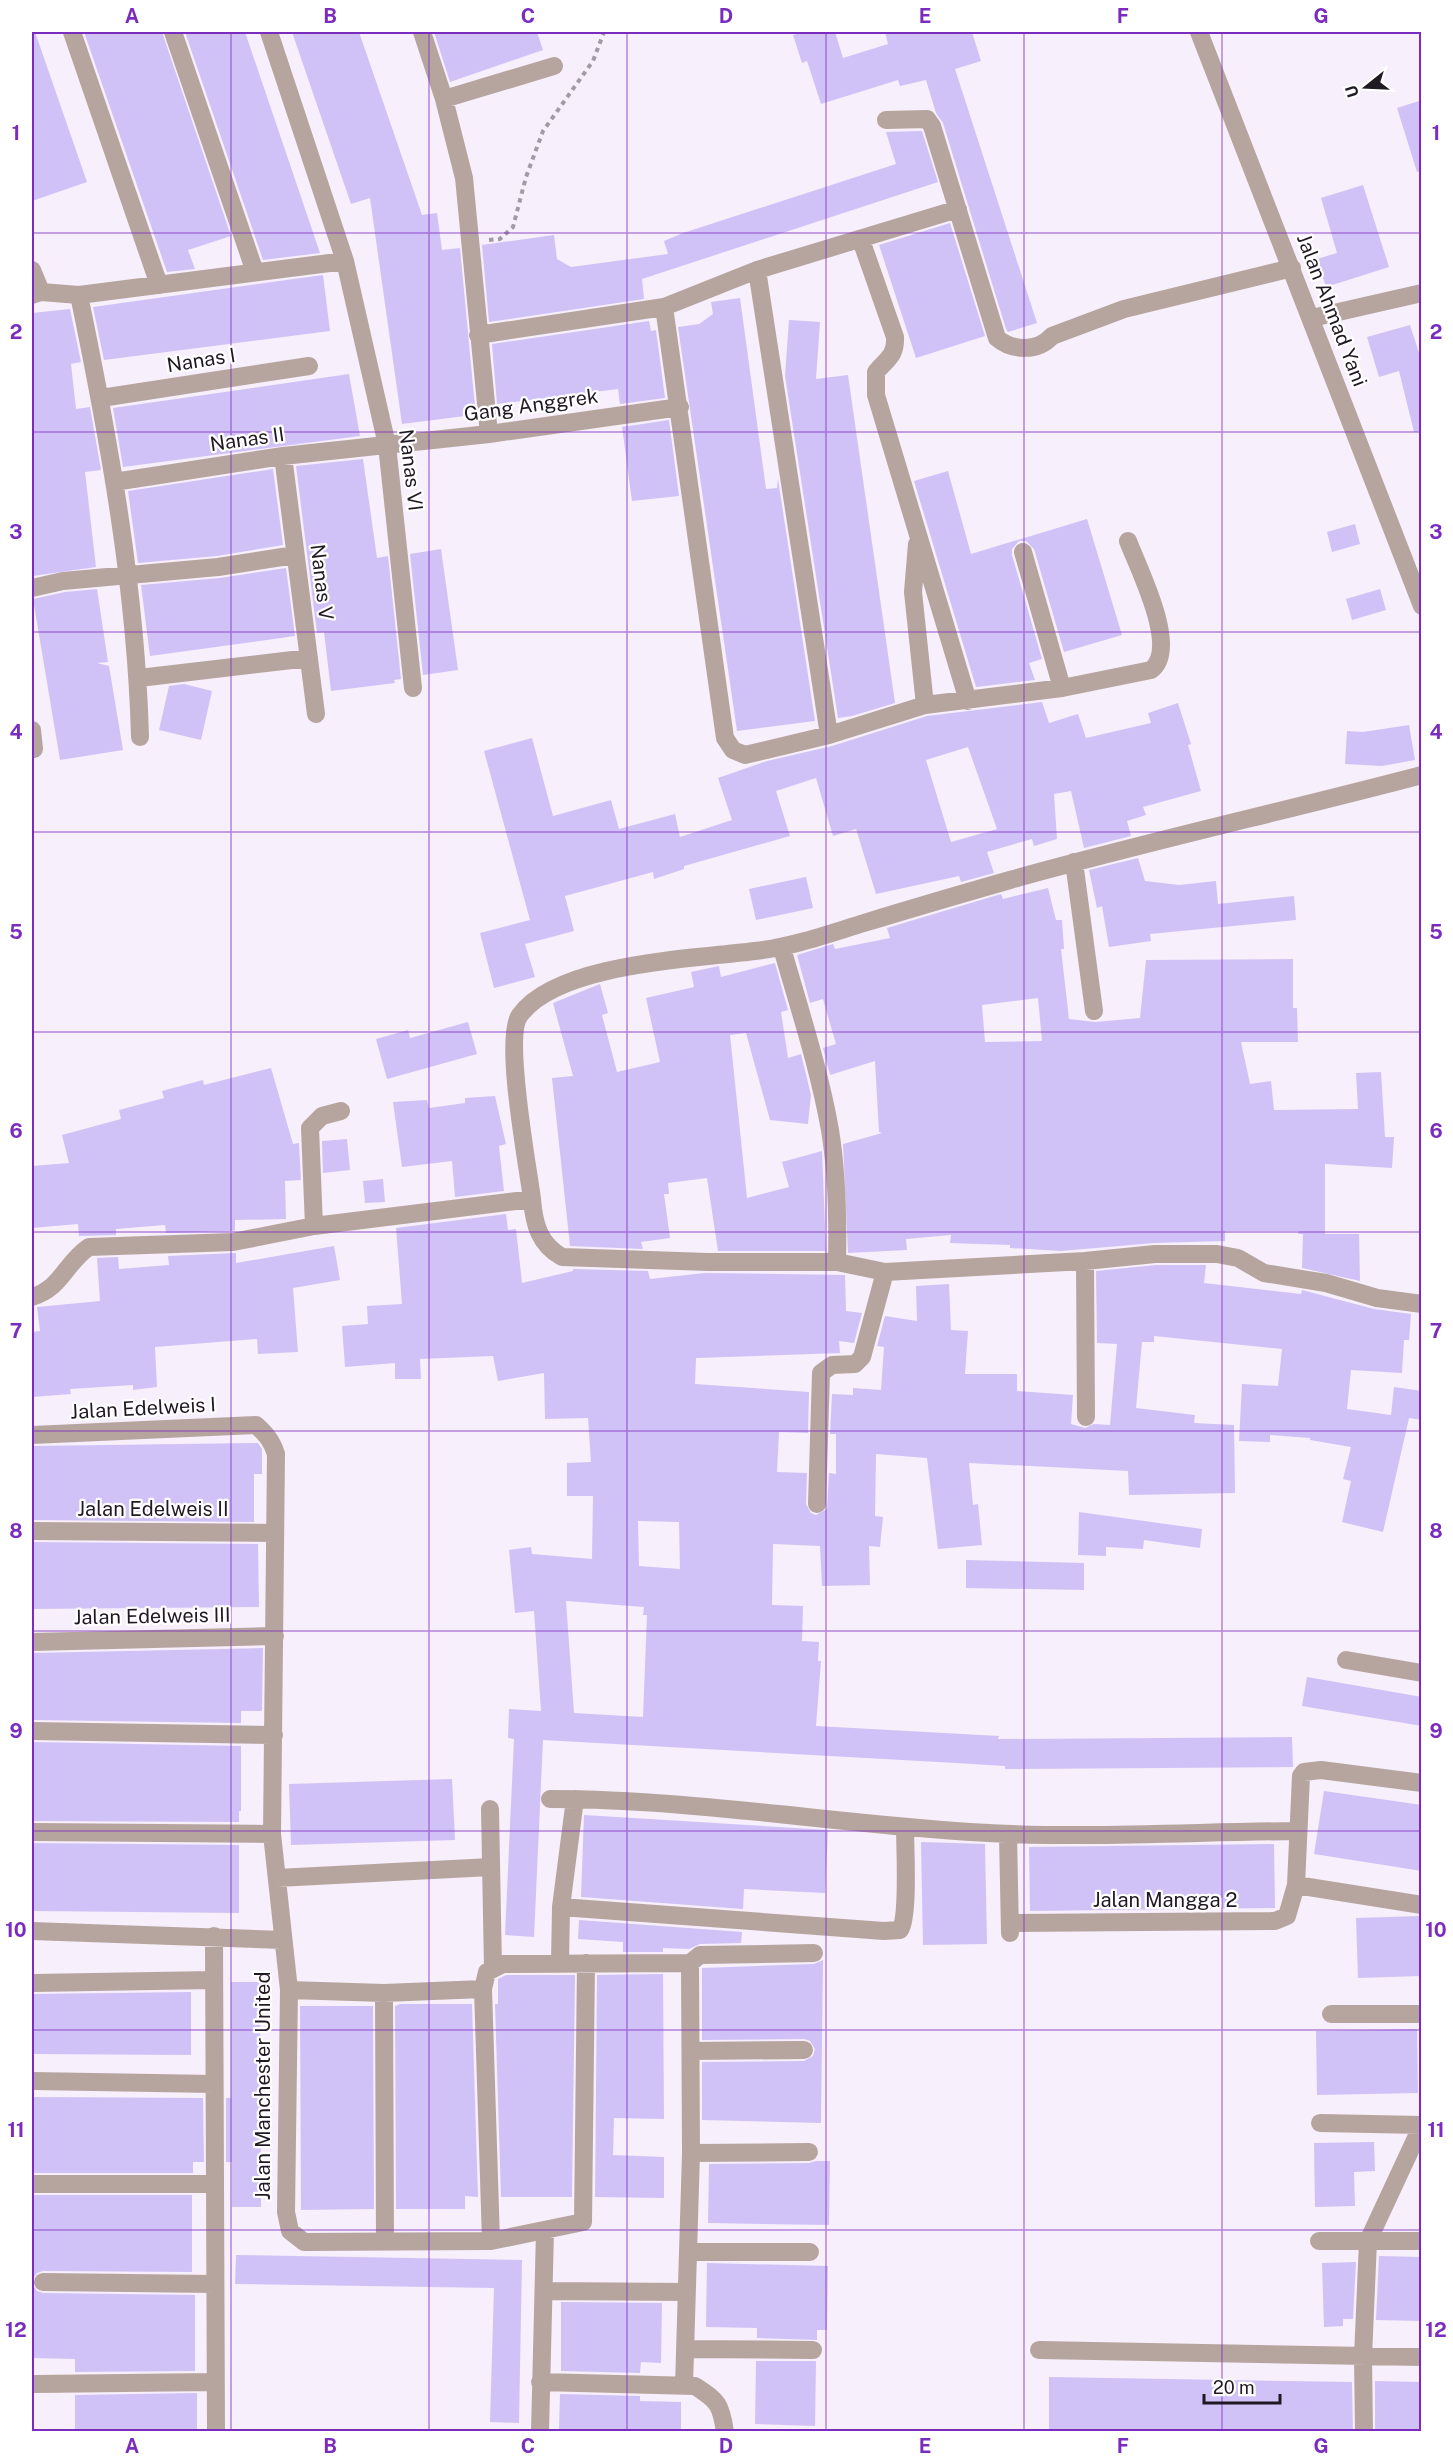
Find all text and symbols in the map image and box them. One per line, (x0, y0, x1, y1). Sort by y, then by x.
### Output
text: A (125, 4, 139, 28)
text: B (323, 4, 337, 28)
text: C (521, 4, 535, 28)
text: D (719, 4, 733, 28)
text: E (919, 4, 931, 28)
text: F (1117, 4, 1129, 28)
text: G (1313, 4, 1329, 28)
north arrow (1336, 57, 1396, 117)
text: U (1341, 83, 1363, 100)
text: 1 (12, 121, 20, 145)
text: 1 (1432, 121, 1440, 145)
street label: Jalan Ahmad Yani (1292, 230, 1372, 390)
text: 2 (10, 320, 22, 344)
text: 2 (1430, 320, 1442, 344)
street label: Nanas I (165, 343, 237, 377)
street label: Gang Anggrek (462, 384, 600, 426)
street label: Nanas II (208, 422, 286, 456)
street label: Nanas VI (394, 428, 428, 512)
text: 3 (9, 520, 23, 544)
text: 3 (1429, 520, 1443, 544)
street label: Nanas V (305, 543, 339, 621)
text: 4 (9, 720, 23, 744)
text: 4 (1429, 720, 1443, 744)
text: 5 (9, 920, 23, 944)
text: 5 (1429, 920, 1443, 944)
text: 6 (9, 1119, 23, 1143)
text: 6 (1429, 1119, 1443, 1143)
text: 7 (10, 1319, 22, 1343)
text: 7 (1430, 1319, 1442, 1343)
street label: Jalan Edelweis I (70, 1392, 216, 1424)
street label: Jalan Edelweis II (77, 1497, 229, 1521)
text: 8 (9, 1519, 23, 1543)
text: 8 (1429, 1519, 1443, 1543)
street label: Jalan Edelweis III (73, 1603, 231, 1629)
text: 9 (9, 1719, 23, 1743)
text: 9 (1429, 1719, 1443, 1743)
street label: Jalan Mangga 2 (1093, 1888, 1237, 1912)
text: 10 (5, 1918, 27, 1942)
text: 10 (1425, 1918, 1447, 1942)
street label: Jalan Manchester United (251, 1972, 275, 2200)
text: 11 (7, 2118, 25, 2142)
text: 11 (1427, 2118, 1445, 2142)
text: 12 (5, 2318, 27, 2342)
text: 12 (1425, 2318, 1447, 2342)
scale bar (1204, 2367, 1280, 2405)
text: 20 m (1213, 2377, 1255, 2398)
text: A (125, 2434, 139, 2458)
text: B (323, 2434, 337, 2458)
text: C (521, 2434, 535, 2458)
text: D (719, 2434, 733, 2458)
text: E (919, 2434, 931, 2458)
text: F (1117, 2434, 1129, 2458)
text: G (1313, 2434, 1329, 2458)

